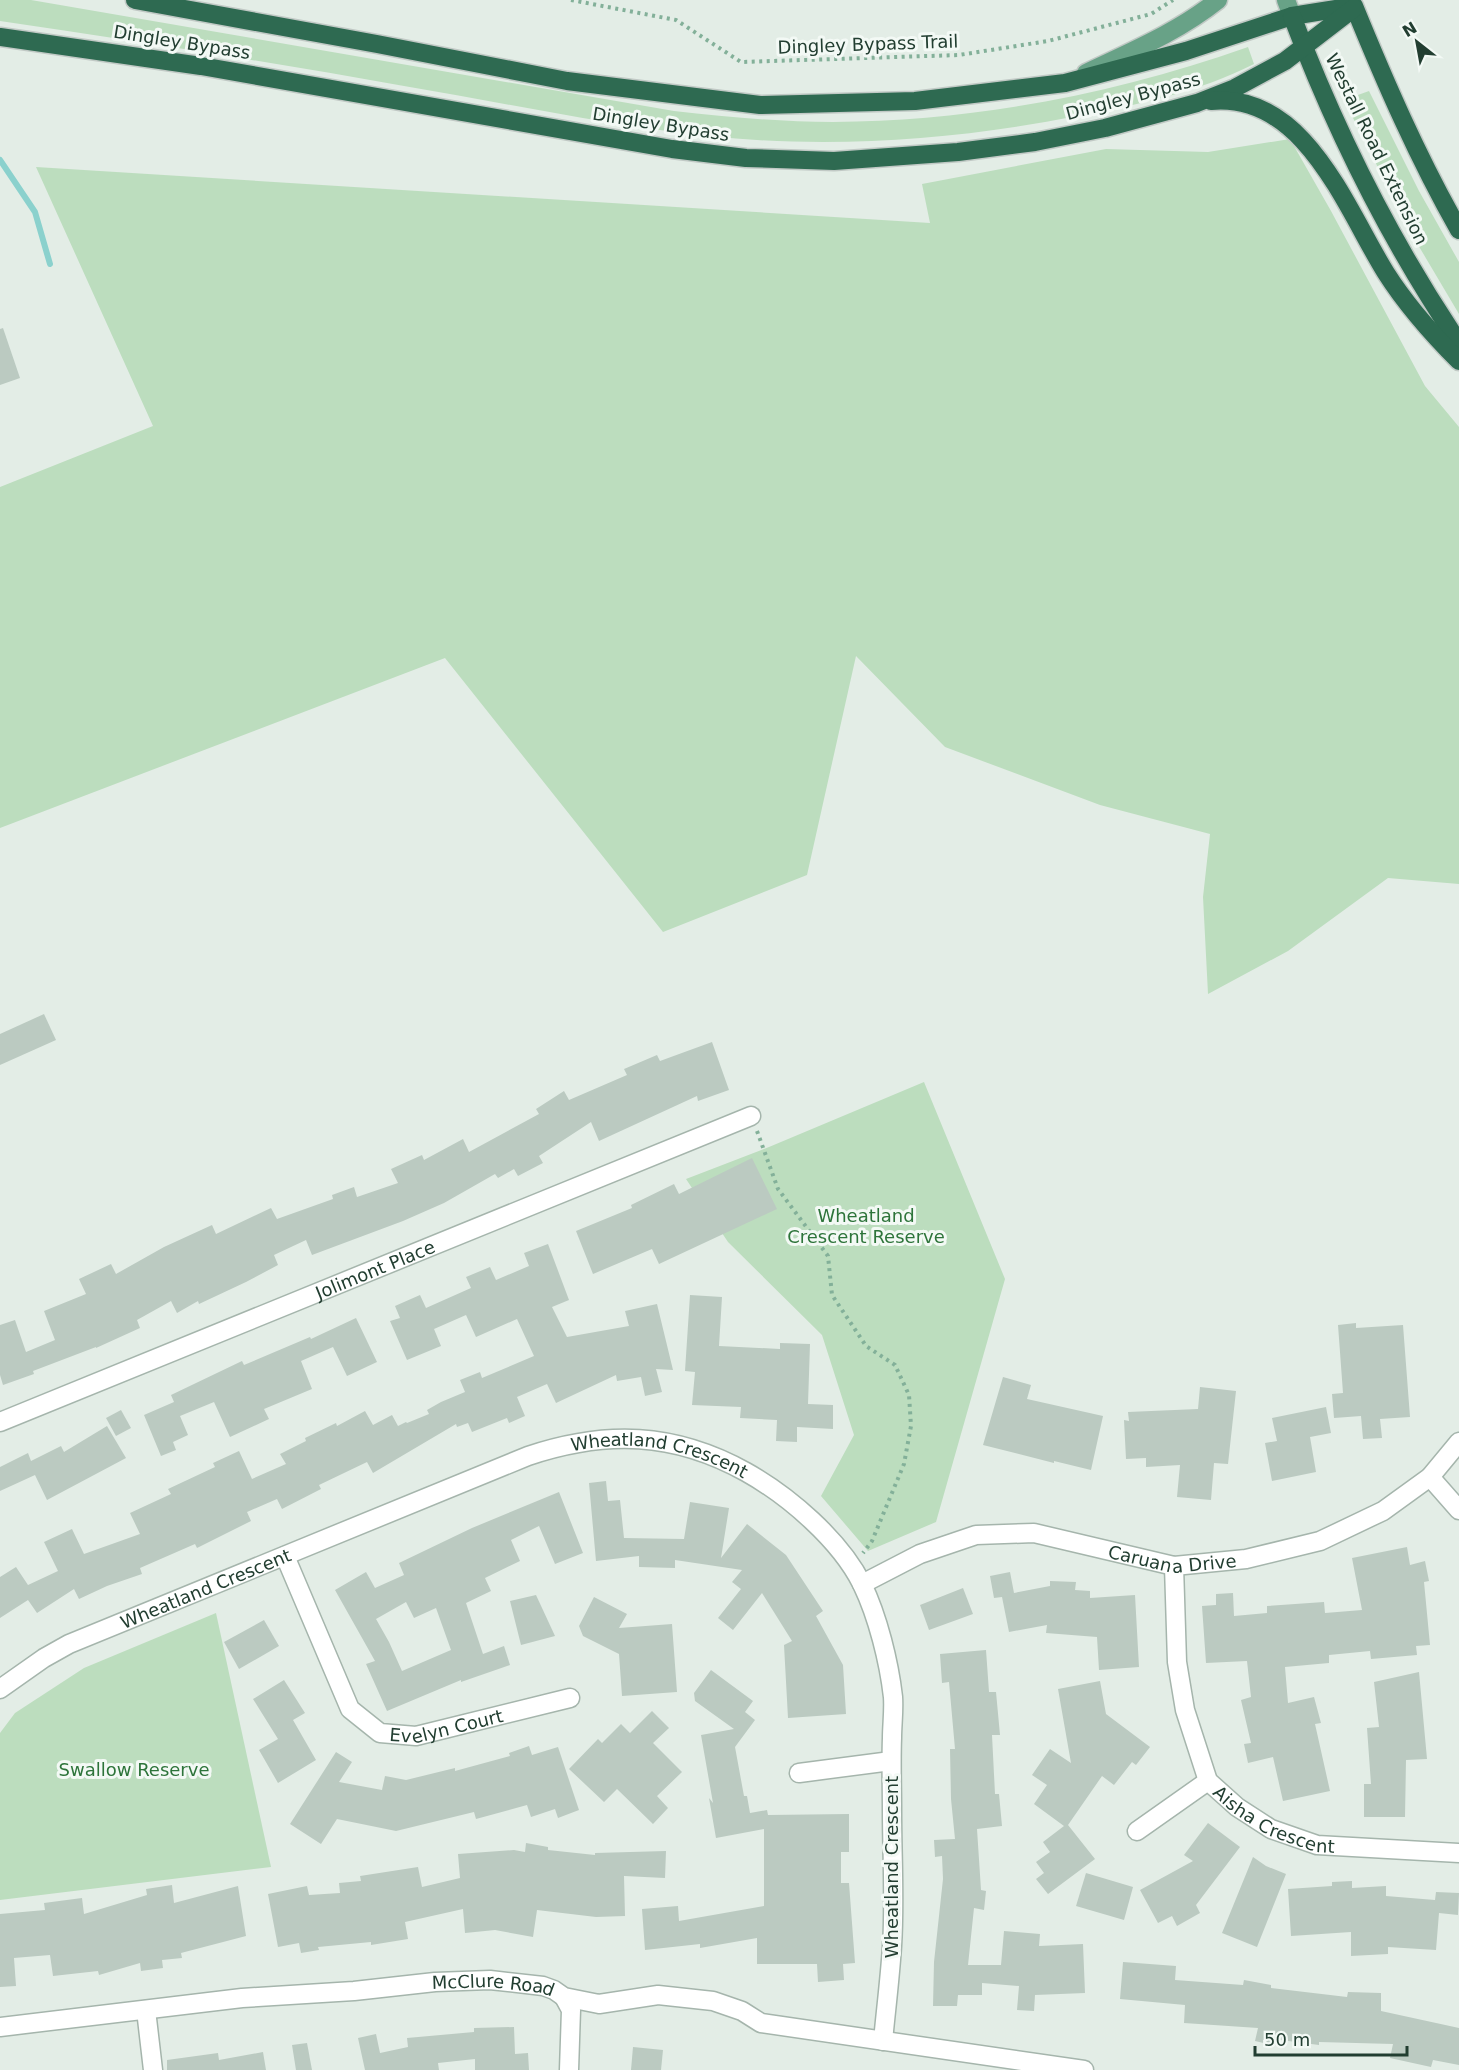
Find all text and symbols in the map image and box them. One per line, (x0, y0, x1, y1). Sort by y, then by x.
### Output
north arrow (1387, 12, 1447, 72)
text: N (1399, 18, 1420, 41)
street label: Dingley Bypass (112, 21, 252, 63)
street label: Dingley Bypass Trail (777, 30, 959, 58)
street label: Westall Road Extension (1321, 50, 1433, 248)
street label: Dingley Bypass (1063, 68, 1203, 124)
street label: Dingley Bypass (591, 103, 731, 145)
park label: Wheatland Crescent Reserve (787, 1205, 945, 1247)
street label: Jolimont Place (311, 1235, 438, 1303)
street label: Wheatland Crescent (569, 1428, 752, 1482)
street label: Caruana Drive (1106, 1540, 1237, 1577)
street label: Wheatland Crescent (117, 1544, 294, 1632)
street label: Evelyn Court (389, 1705, 505, 1747)
park label: Swallow Reserve (59, 1759, 210, 1780)
street label: Wheatland Crescent (881, 1776, 902, 1958)
street label: Aisha Crescent (1210, 1781, 1335, 1856)
street label: McClure Road (431, 1969, 558, 2000)
scale bar (1255, 2019, 1406, 2057)
text: 50 m (1264, 2029, 1310, 2050)

